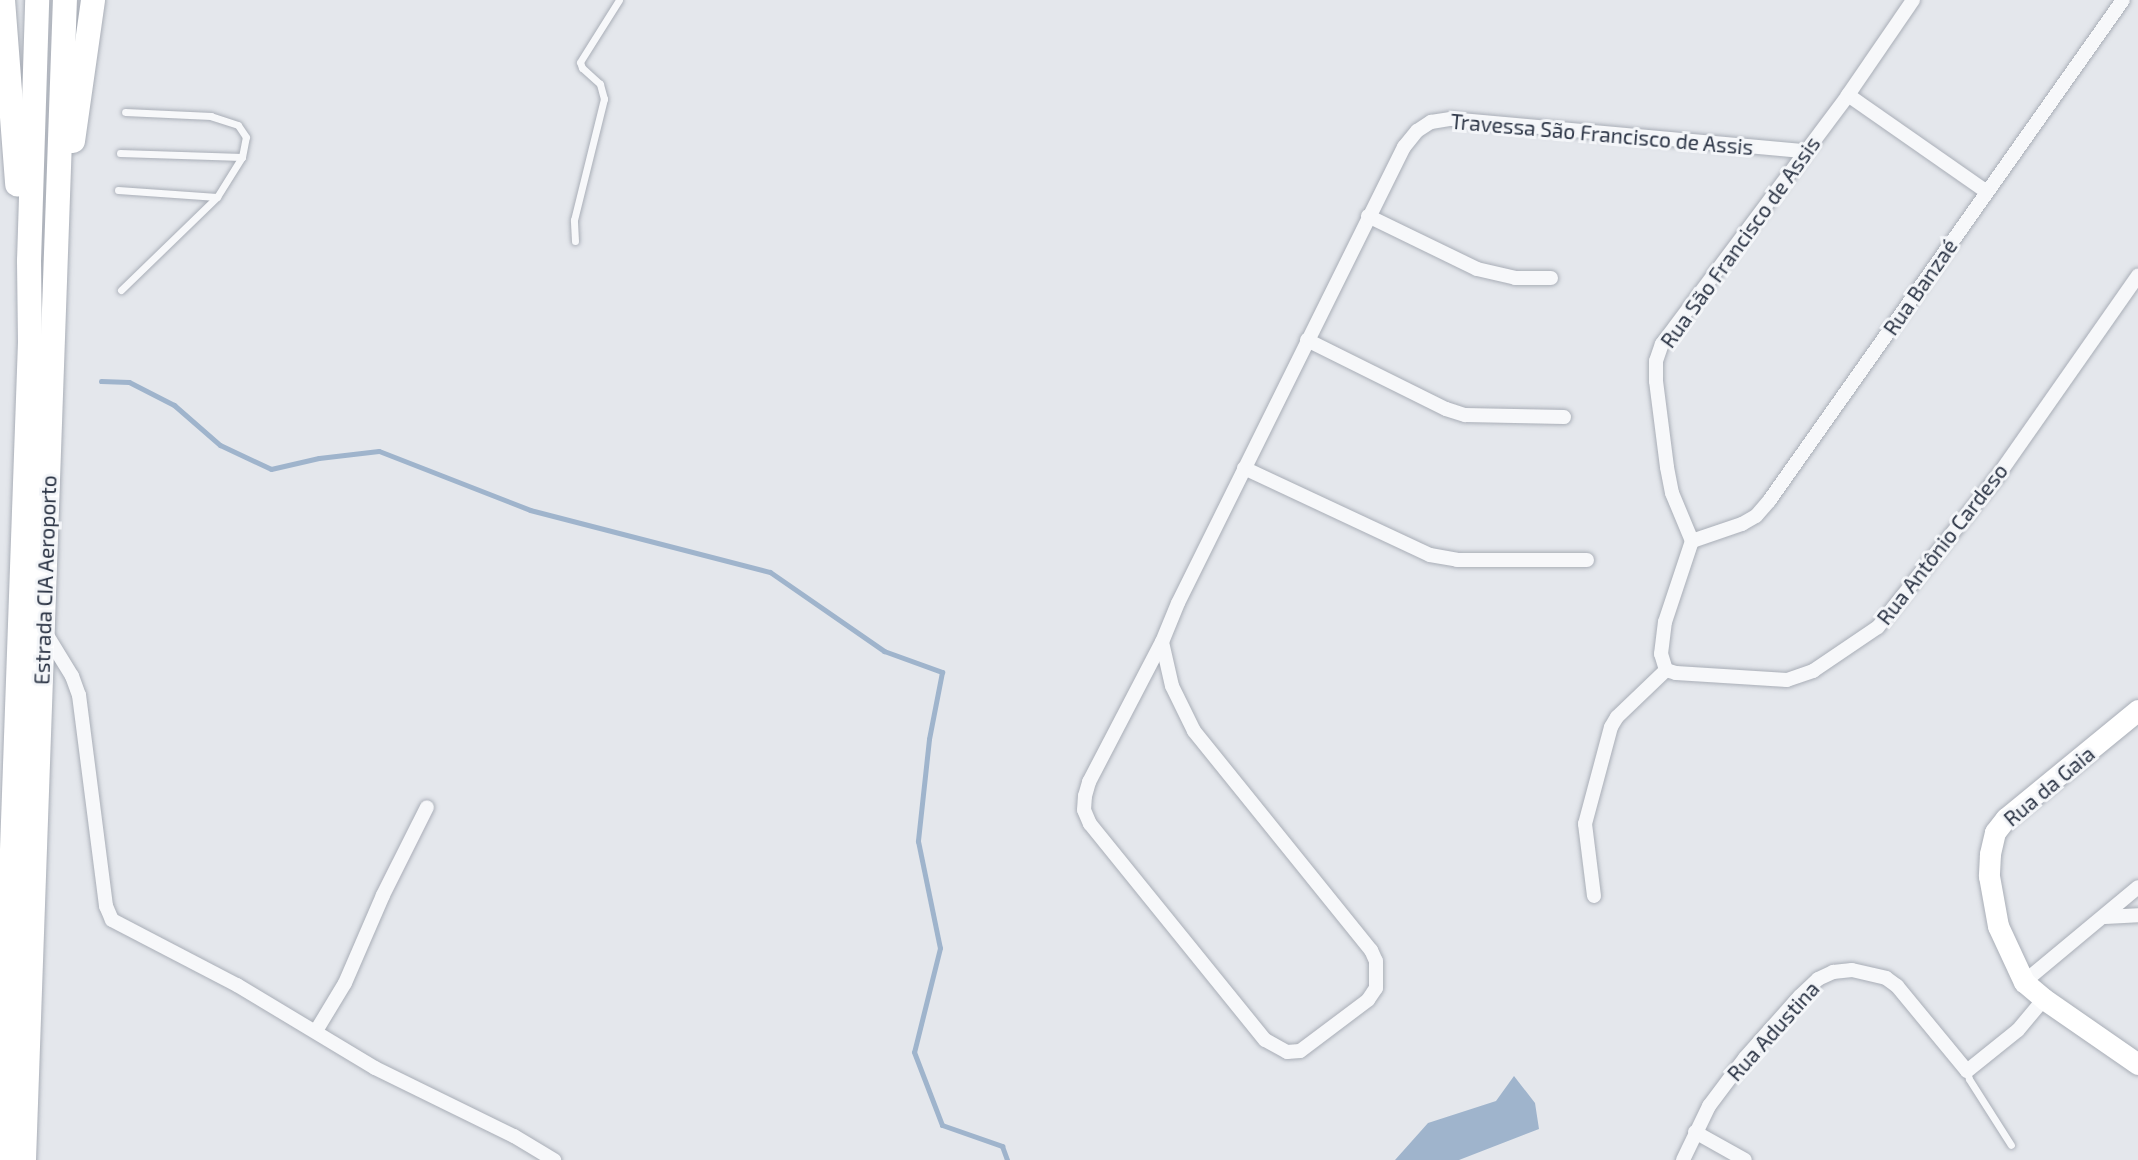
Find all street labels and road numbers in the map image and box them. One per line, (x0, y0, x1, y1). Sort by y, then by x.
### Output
street label: Travessa São Francisco de Assis (1449, 108, 1755, 160)
street label: Rua São Francisco de Assis (1655, 131, 1825, 353)
street label: Rua Banzaé (1878, 234, 1962, 340)
street label: Rua Antônio Cardeso (1871, 458, 2013, 630)
street label: Estrada CIA Aeroporto (29, 474, 61, 686)
street label: Rua da Gaia (1998, 741, 2100, 831)
street label: Rua Adustina (1722, 976, 1824, 1086)

